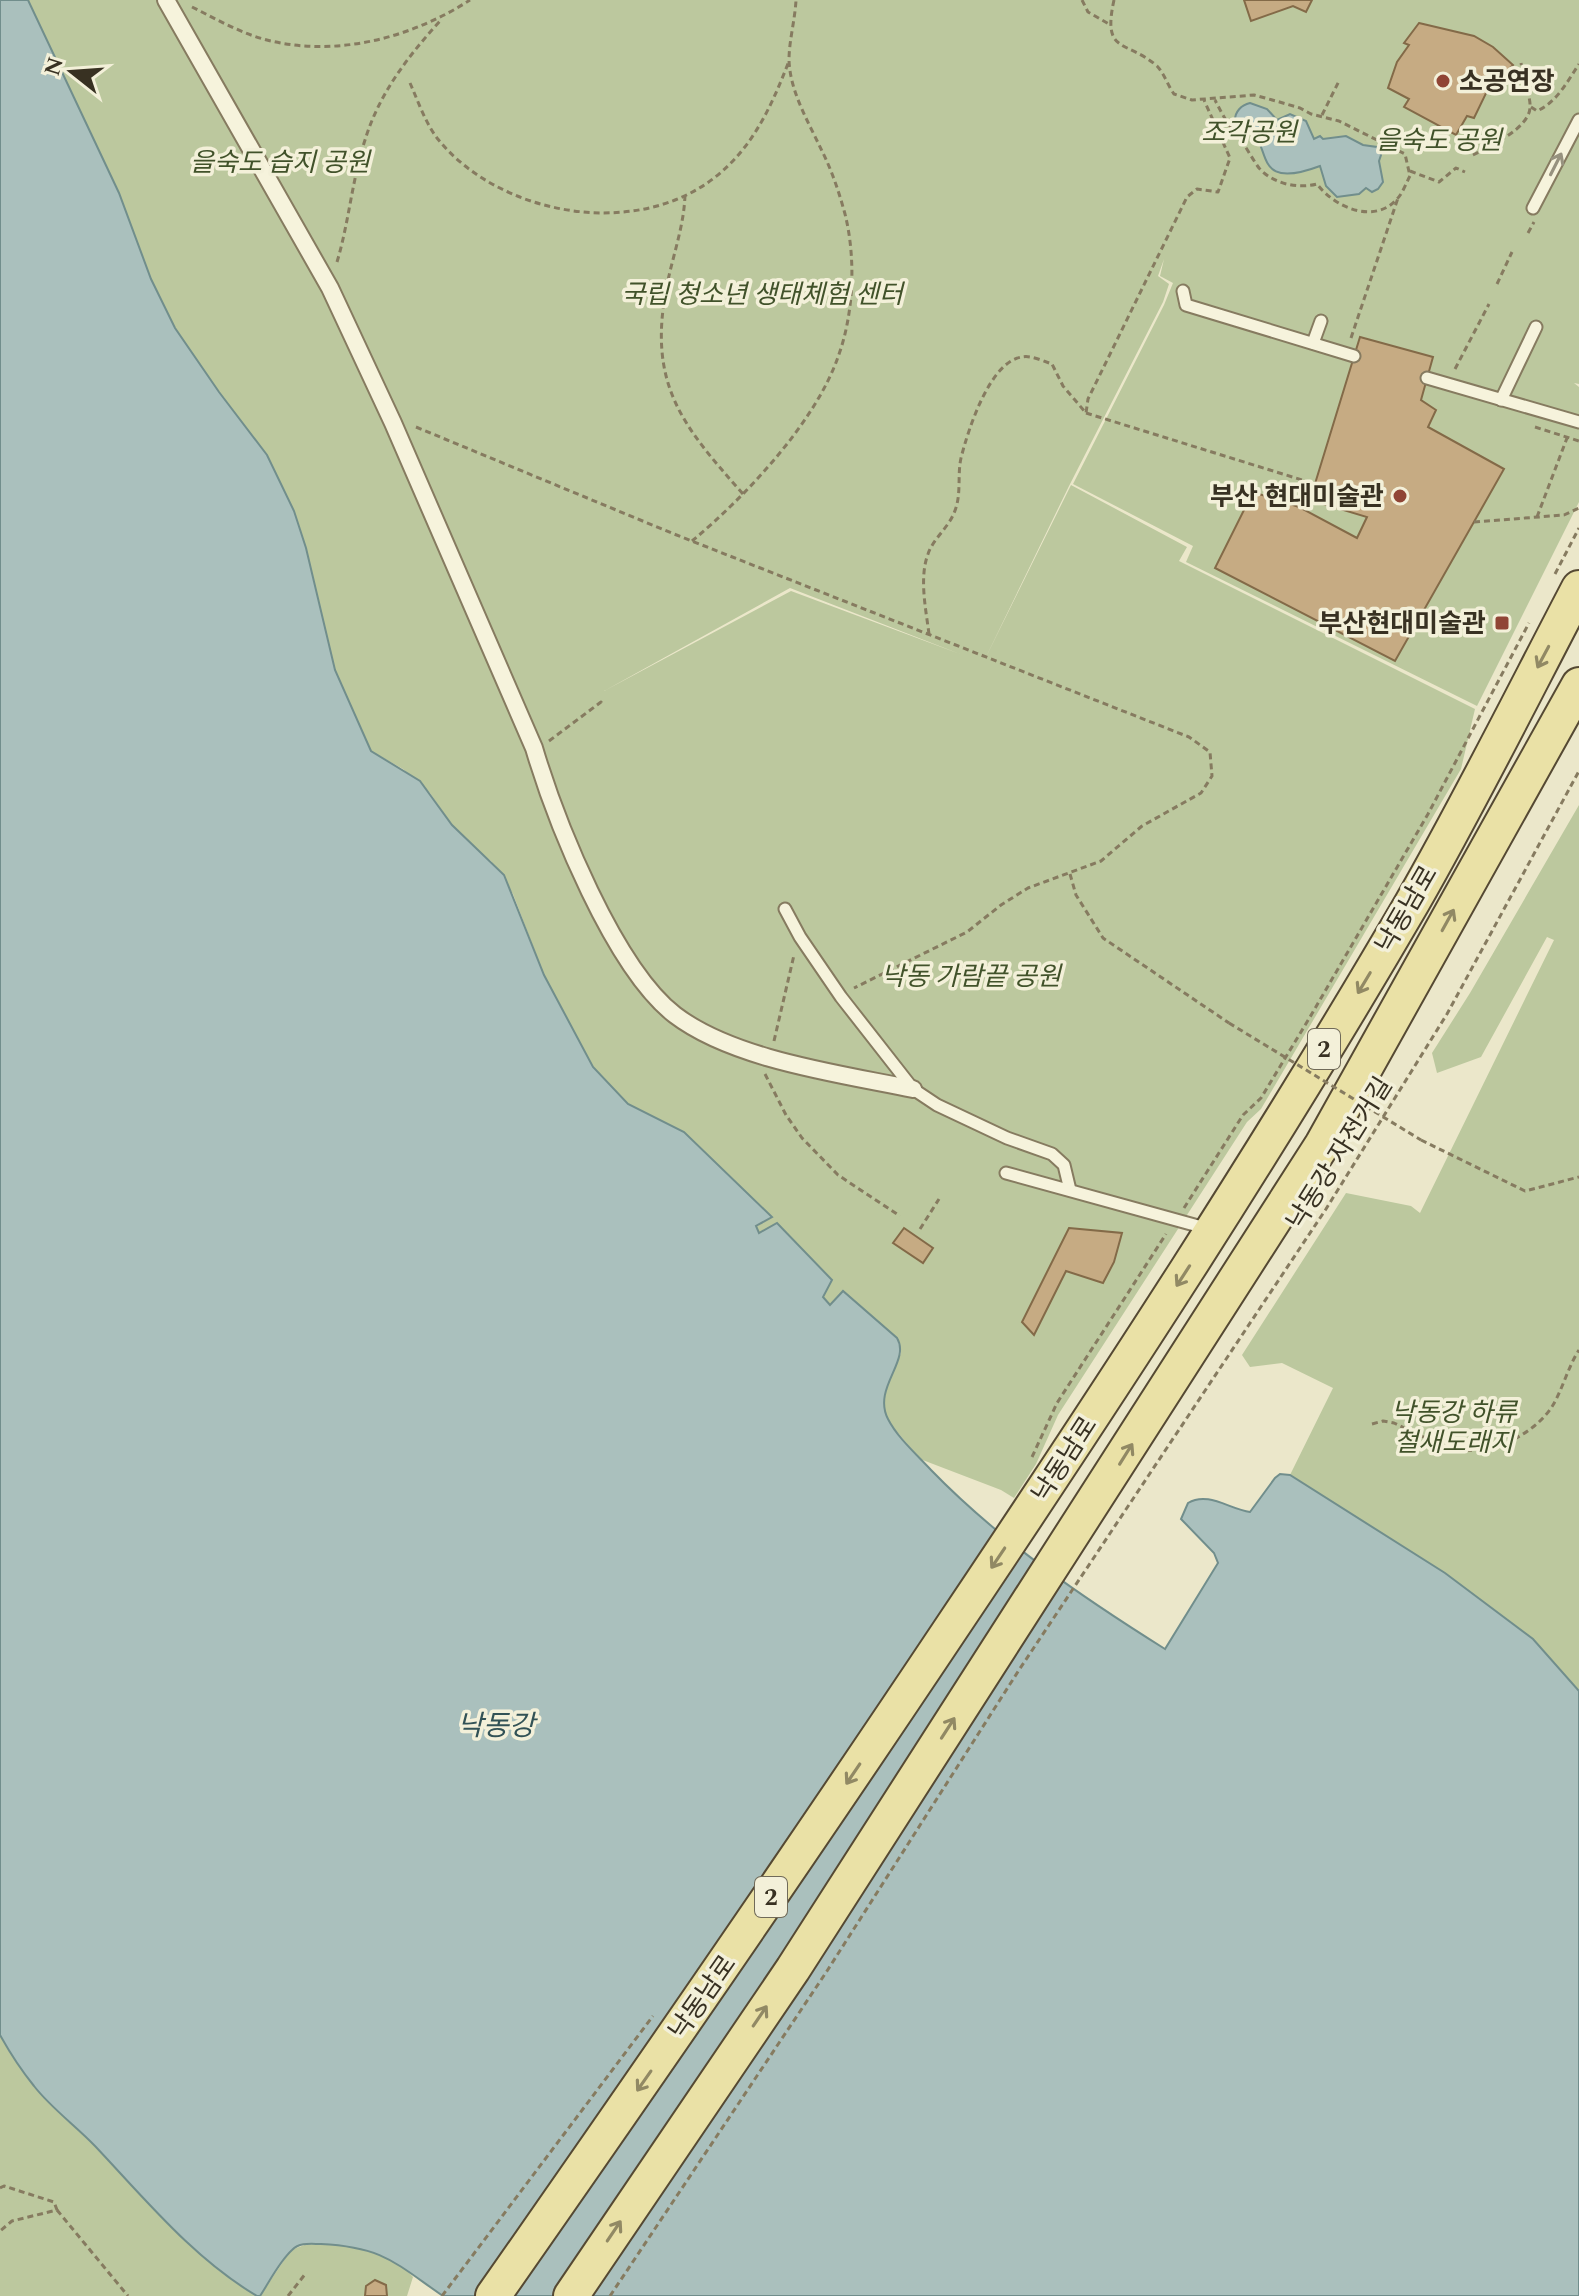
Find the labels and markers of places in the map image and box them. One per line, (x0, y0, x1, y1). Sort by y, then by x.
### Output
place label: 소공연장 (1459, 62, 1555, 102)
marker: 소공연장 (1434, 72, 1452, 90)
place label: 부산 현대미술관 (1210, 477, 1384, 517)
marker: 부산 현대미술관 (1391, 487, 1409, 505)
place label: 부산현대미술관 (1319, 604, 1486, 644)
marker: 부산현대미술관 (1493, 614, 1511, 632)

